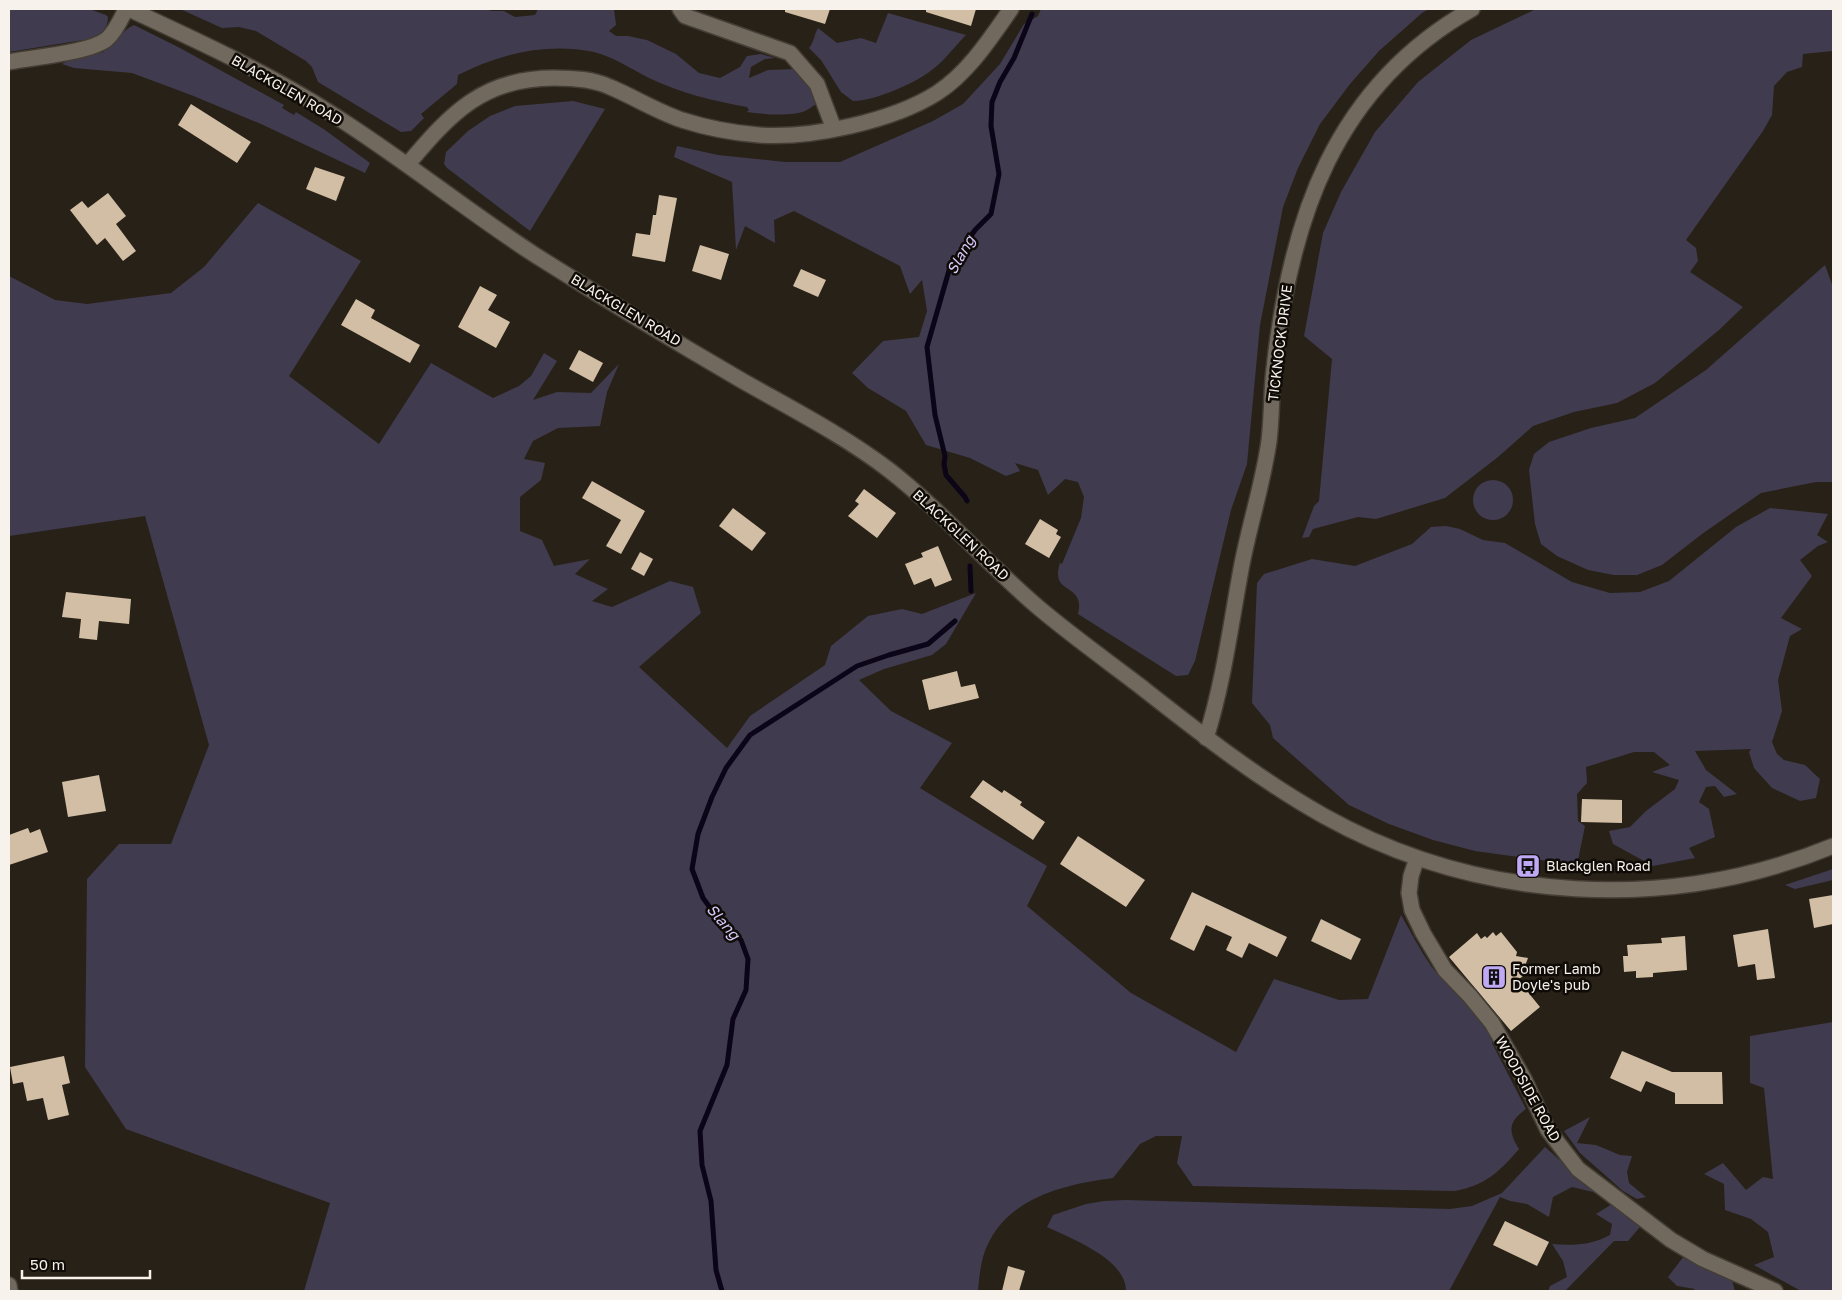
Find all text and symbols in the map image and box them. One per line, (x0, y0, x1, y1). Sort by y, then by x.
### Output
street label: BLACKGLEN ROAD (229, 51, 346, 128)
water label: Slang (942, 231, 980, 277)
street label: BLACKGLEN ROAD (568, 270, 684, 349)
street label: TICKNOCK DRIVE (1264, 284, 1295, 402)
street label: BLACKGLEN ROAD (910, 486, 1013, 584)
bus stop icon: Blackglen Road (1515, 853, 1541, 879)
place label: Blackglen Road (1546, 857, 1651, 874)
water label: Slang (703, 900, 745, 945)
place label: Former Lamb Doyle's pub (1512, 960, 1601, 993)
building icon: Former Lamb Doyle's pub (1481, 964, 1507, 990)
street label: WOODSIDE ROAD (1492, 1033, 1564, 1144)
scale bar (22, 1248, 150, 1280)
text: 50 m (30, 1255, 65, 1273)

